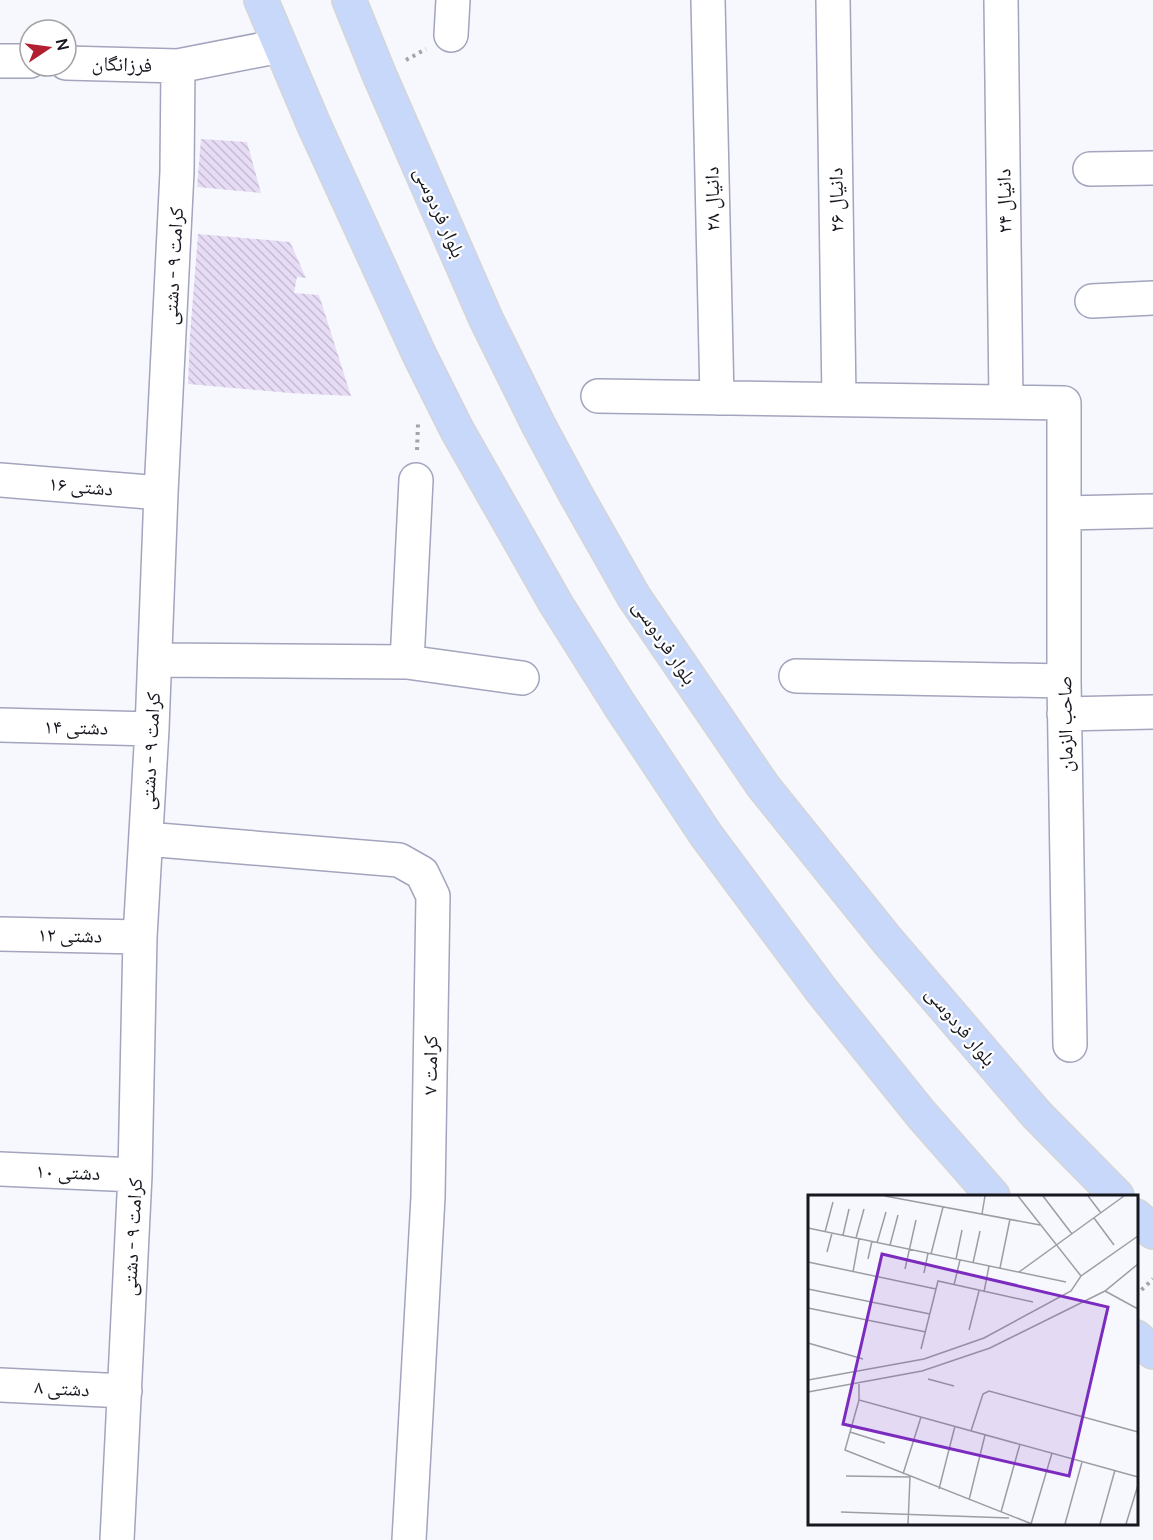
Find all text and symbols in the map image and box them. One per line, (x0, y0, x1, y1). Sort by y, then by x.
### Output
north arrow (18, 18, 78, 78)
text: N (51, 37, 75, 53)
street label: فرزانگان (91, 49, 153, 78)
street label: بلوار فردوسی (408, 162, 473, 262)
street label: دانیال ۲۸ (697, 166, 726, 232)
street label: دانیال ۲۶ (821, 167, 850, 233)
street label: دانیال ۲۴ (989, 168, 1018, 234)
street label: کرامت ۹ - دشتی (156, 206, 189, 326)
street label: دشتی ۱۶ (48, 469, 114, 502)
street label: بلوار فردوسی (627, 594, 704, 690)
street label: صاحب الزمان (1050, 675, 1079, 773)
street label: کرامت ۹ - دشتی (133, 691, 166, 811)
street label: دشتی ۱۴ (44, 712, 108, 741)
street label: دشتی ۱۲ (38, 920, 102, 949)
street label: بلوار فردوسی (920, 980, 1003, 1072)
street label: کرامت ۷ (415, 1035, 444, 1095)
street label: دشتی ۱۰ (35, 1157, 101, 1186)
street label: کرامت ۹ - دشتی (115, 1177, 148, 1297)
inset map (808, 1195, 1138, 1525)
street label: دشتی ۸ (34, 1373, 90, 1402)

